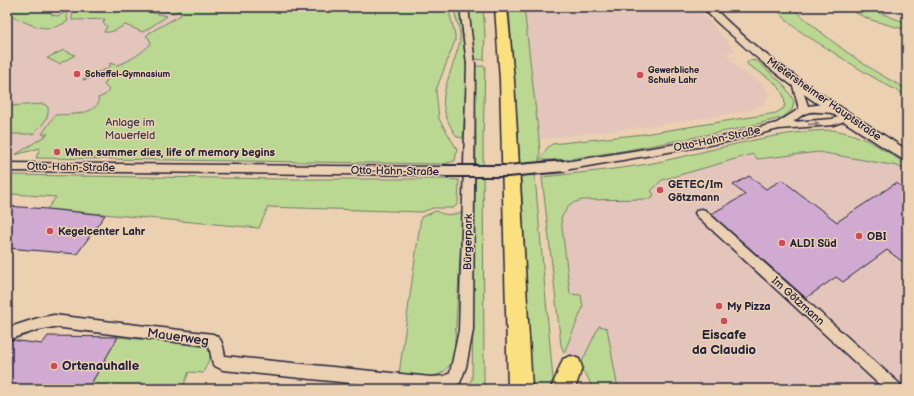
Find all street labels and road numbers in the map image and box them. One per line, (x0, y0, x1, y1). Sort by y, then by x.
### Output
street label: Mietersheimer Hauptstraße (764, 54, 884, 144)
street label: Otto-Hahn-Straße (672, 123, 762, 155)
street label: Otto-Hahn-Straße (27, 160, 116, 174)
street label: Otto-Hahn-Straße (351, 164, 440, 178)
street label: Bürgerpark (461, 213, 475, 270)
street label: Im Götzmann (769, 274, 827, 328)
street label: Mauerweg (146, 325, 210, 349)

